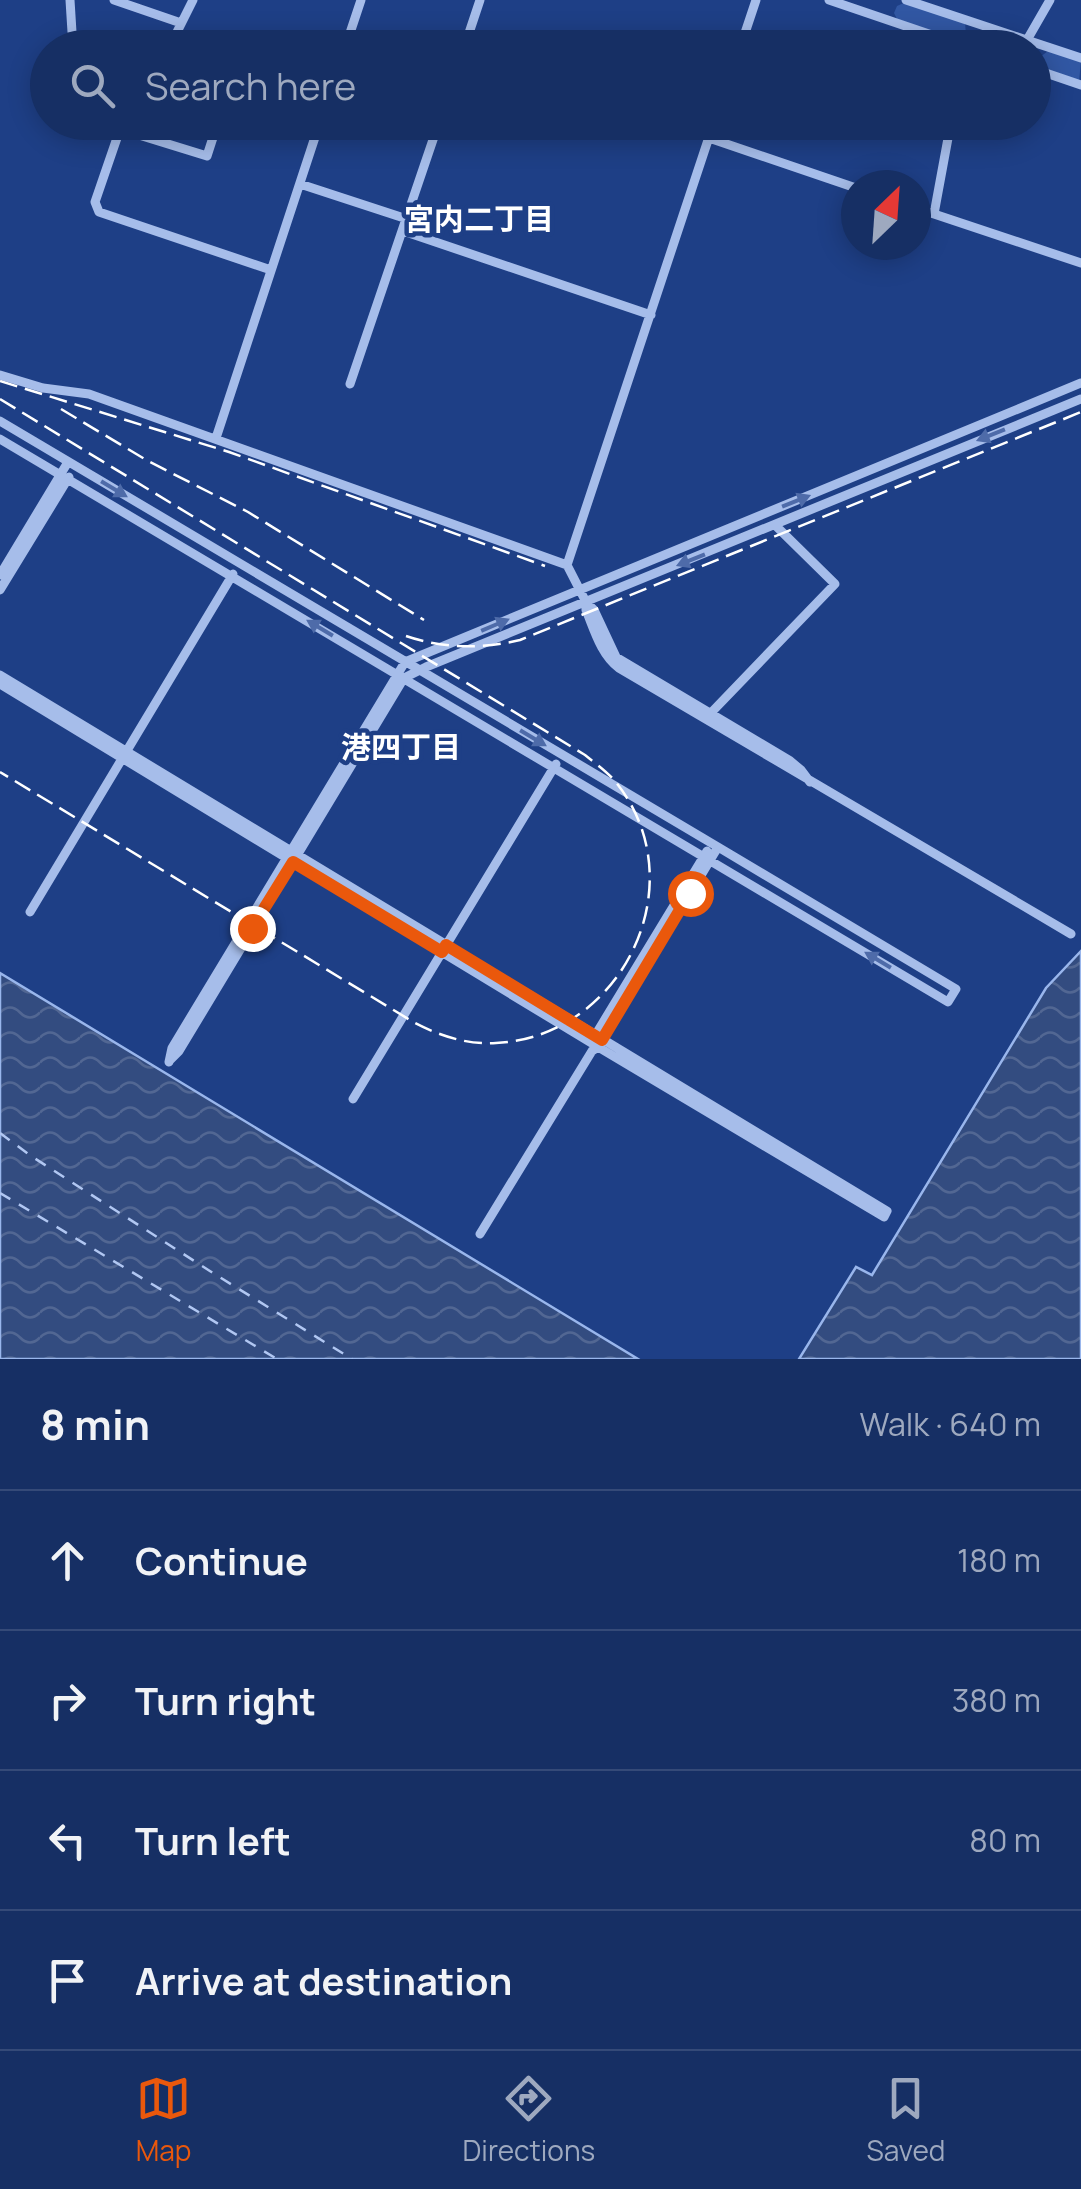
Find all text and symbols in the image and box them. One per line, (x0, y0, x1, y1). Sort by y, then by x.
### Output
search box (30, 30, 1051, 140)
icon: search (65, 58, 120, 113)
text: Search here (145, 59, 356, 111)
north arrow (841, 170, 931, 260)
district label: 宮内二丁目 (404, 198, 554, 239)
one-way arrow (975, 428, 1005, 444)
one-way arrow (100, 480, 128, 497)
one-way arrow (781, 493, 811, 509)
one-way arrow (676, 552, 705, 568)
one-way arrow (481, 617, 510, 633)
one-way arrow (306, 620, 334, 637)
district label: 港四丁目 (341, 726, 461, 767)
one-way arrow (519, 729, 547, 746)
route start (668, 871, 714, 917)
route end (230, 906, 276, 952)
one-way arrow (864, 952, 892, 969)
text: 8 min (40, 1395, 150, 1453)
text: Walk · 640 m (860, 1402, 1041, 1446)
icon: ahead (40, 1533, 95, 1588)
text: Continue (135, 1534, 308, 1586)
text: 180 m (957, 1538, 1041, 1582)
icon: right (40, 1673, 95, 1728)
text: Turn right (135, 1674, 316, 1726)
text: 380 m (952, 1678, 1041, 1722)
icon: left (40, 1813, 95, 1868)
text: Turn left (135, 1814, 291, 1866)
text: 80 m (969, 1818, 1041, 1862)
icon: arrive (40, 1953, 95, 2008)
text: Arrive at destination (135, 1954, 512, 2006)
tab: Map (136, 2071, 191, 2169)
tab: Directions (463, 2071, 595, 2169)
tab: Saved (866, 2071, 945, 2169)

